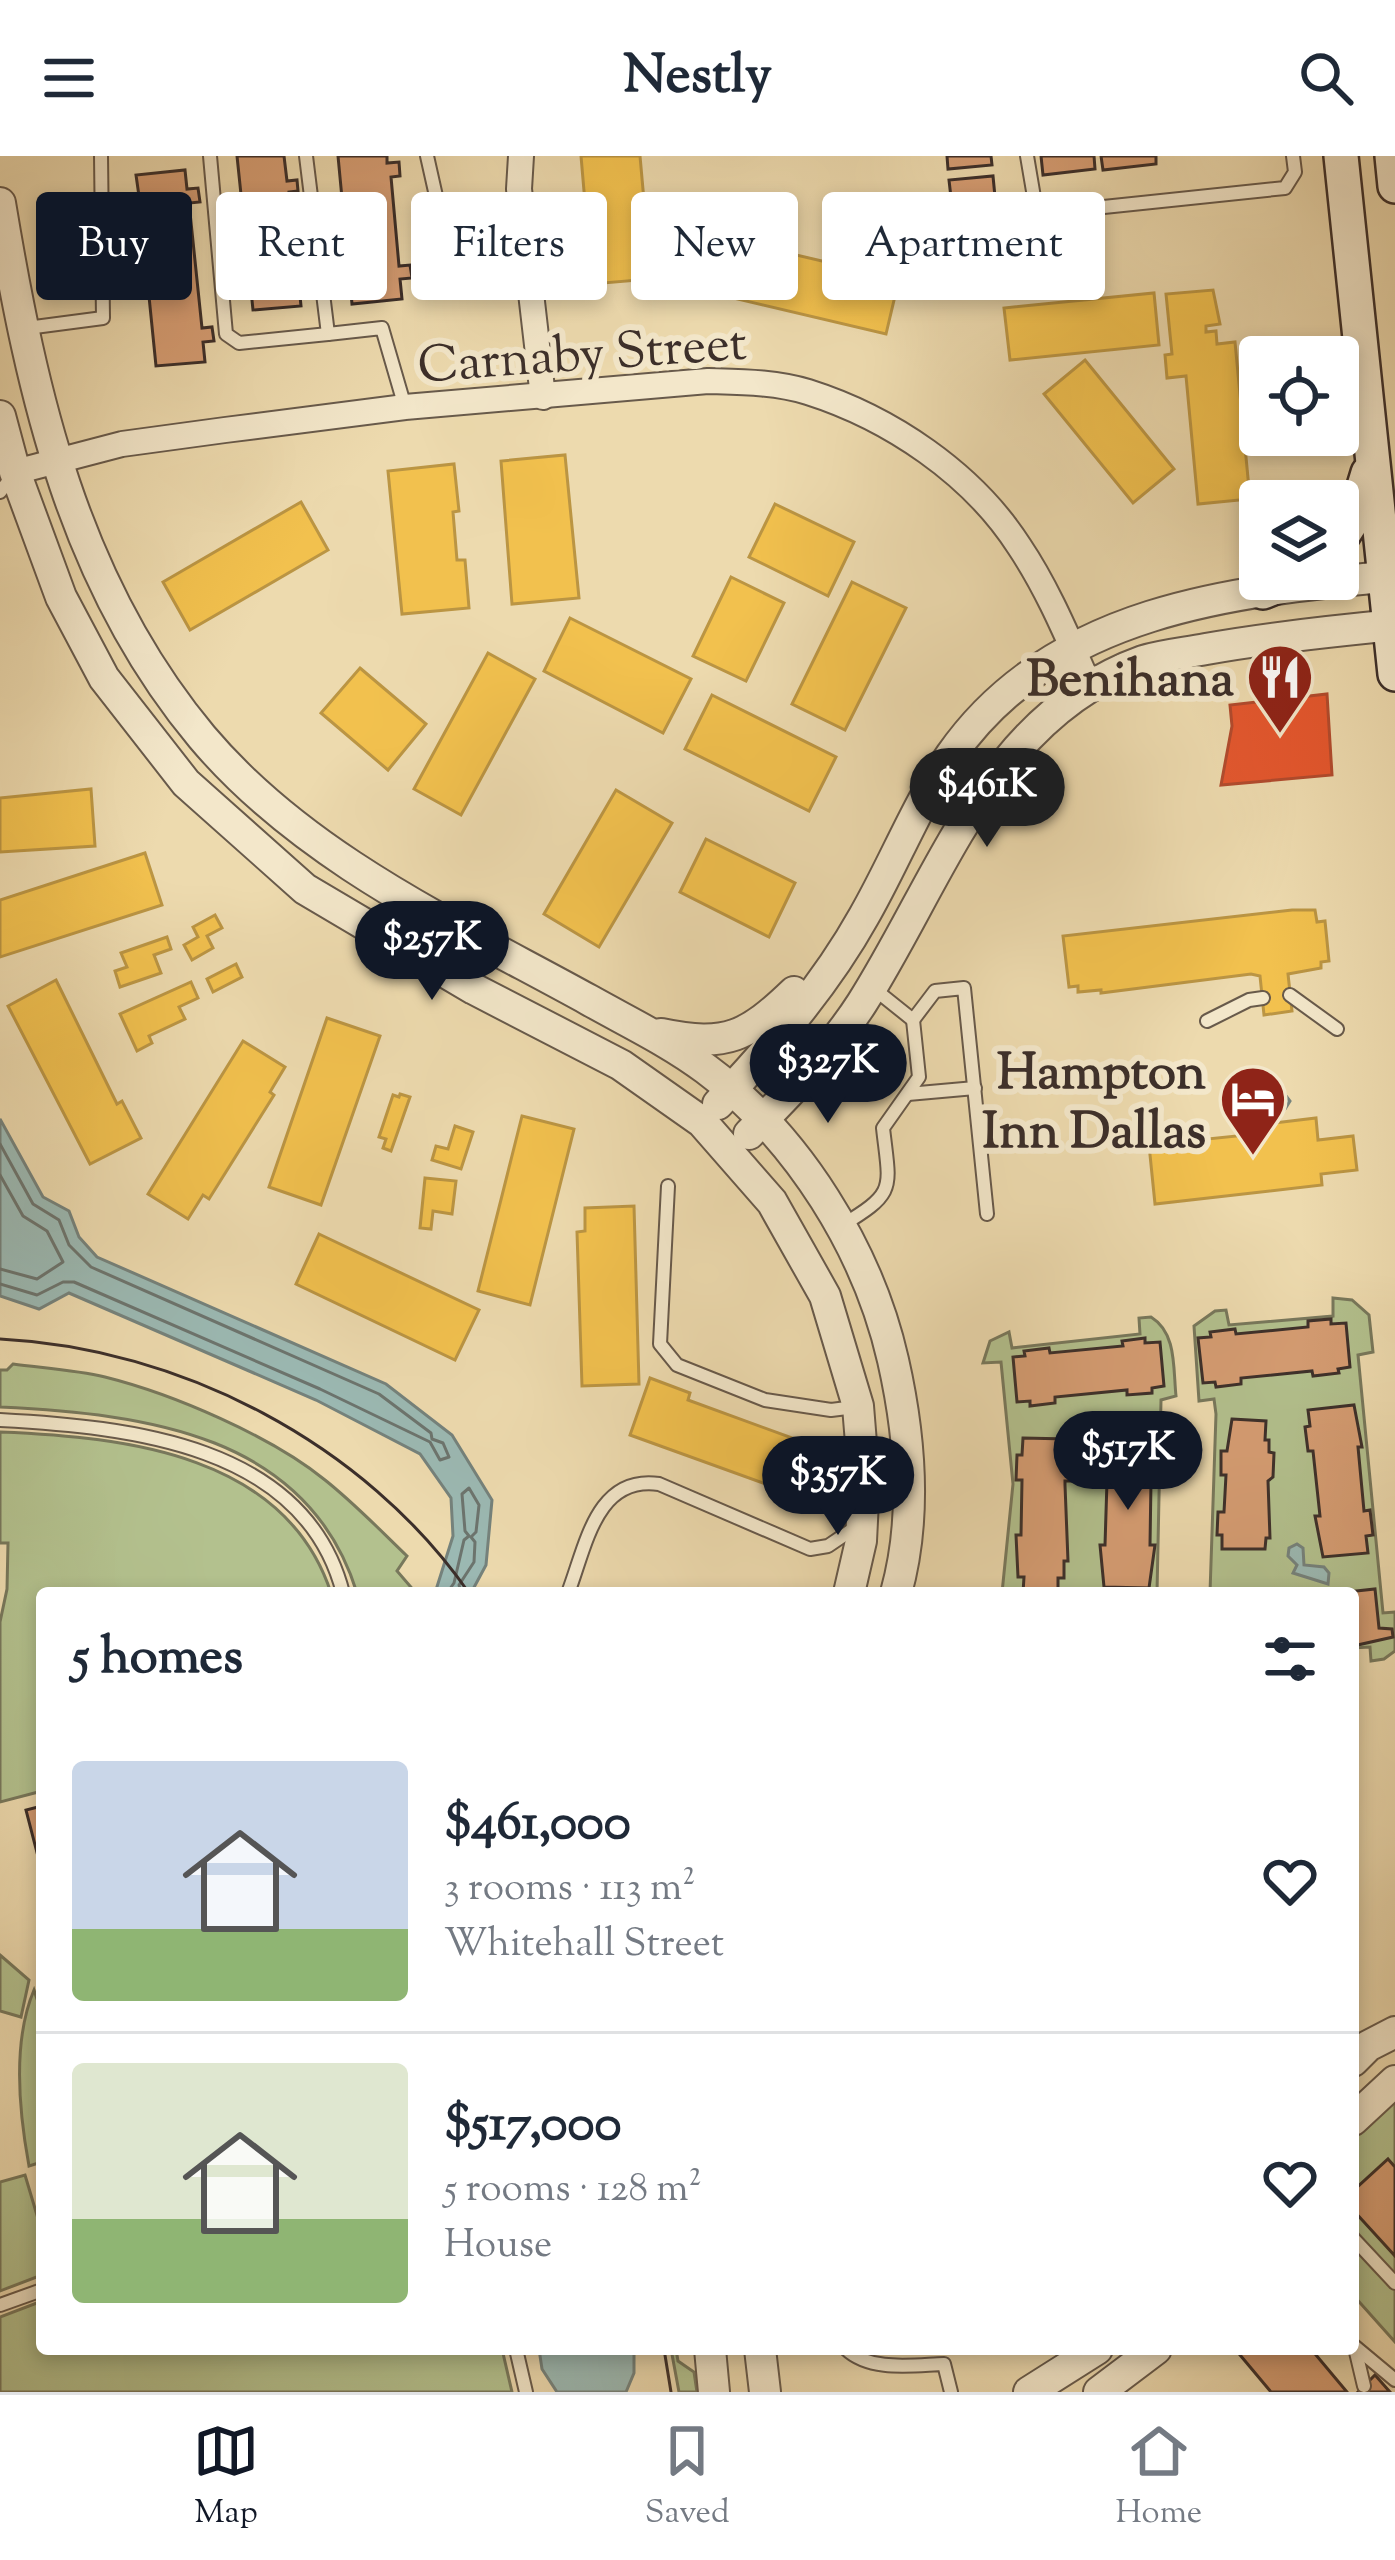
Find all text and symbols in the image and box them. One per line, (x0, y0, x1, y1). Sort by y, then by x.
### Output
text: Nestly (623, 39, 772, 117)
icon: menu (36, 45, 102, 111)
icon: search (1293, 45, 1359, 111)
chip: Buy (36, 192, 192, 300)
chip: Rent (216, 192, 387, 300)
chip: Filters (411, 192, 607, 300)
chip: New (631, 192, 798, 300)
chip: Apartment (822, 192, 1105, 300)
street label: Carnaby Street (415, 310, 749, 405)
map controls (1239, 336, 1359, 600)
button: locate (1239, 336, 1359, 456)
button: layers (1239, 480, 1359, 600)
restaurant icon: Benihana (1245, 642, 1315, 736)
place label: Benihana (1026, 646, 1234, 719)
pin: $461K (903, 748, 1071, 850)
text: $461K (937, 759, 1037, 815)
pin: $257K (348, 901, 516, 1003)
text: $257K (382, 912, 482, 968)
pin: $327K (744, 1024, 912, 1126)
text: $327K (777, 1035, 879, 1091)
place label: Hampton Inn Dallas (982, 1039, 1206, 1171)
hotel icon: Hampton Inn Dallas (1218, 1064, 1288, 1158)
pin: $517K (1044, 1411, 1212, 1513)
text: $517K (1080, 1422, 1176, 1478)
pin: $357K (754, 1436, 922, 1538)
text: $357K (789, 1447, 887, 1503)
text: 5 homes (72, 1623, 243, 1696)
icon: filters (1257, 1626, 1323, 1692)
text: $461,000 (444, 1789, 631, 1862)
icon: home (168, 1809, 312, 1953)
icon: heart (1257, 1848, 1323, 1914)
text: 3 rooms · 113 m² (444, 1862, 695, 1918)
text: Whitehall Street (444, 1918, 724, 1974)
text: $517,000 (444, 2090, 621, 2163)
icon: home (168, 2111, 312, 2255)
icon: heart (1257, 2150, 1323, 2216)
text: 5 rooms · 128 m² (444, 2163, 702, 2219)
text: House (444, 2219, 552, 2275)
tab: Map (193, 2418, 259, 2538)
tab: Saved (645, 2418, 730, 2538)
tab: Home (1116, 2418, 1202, 2538)

